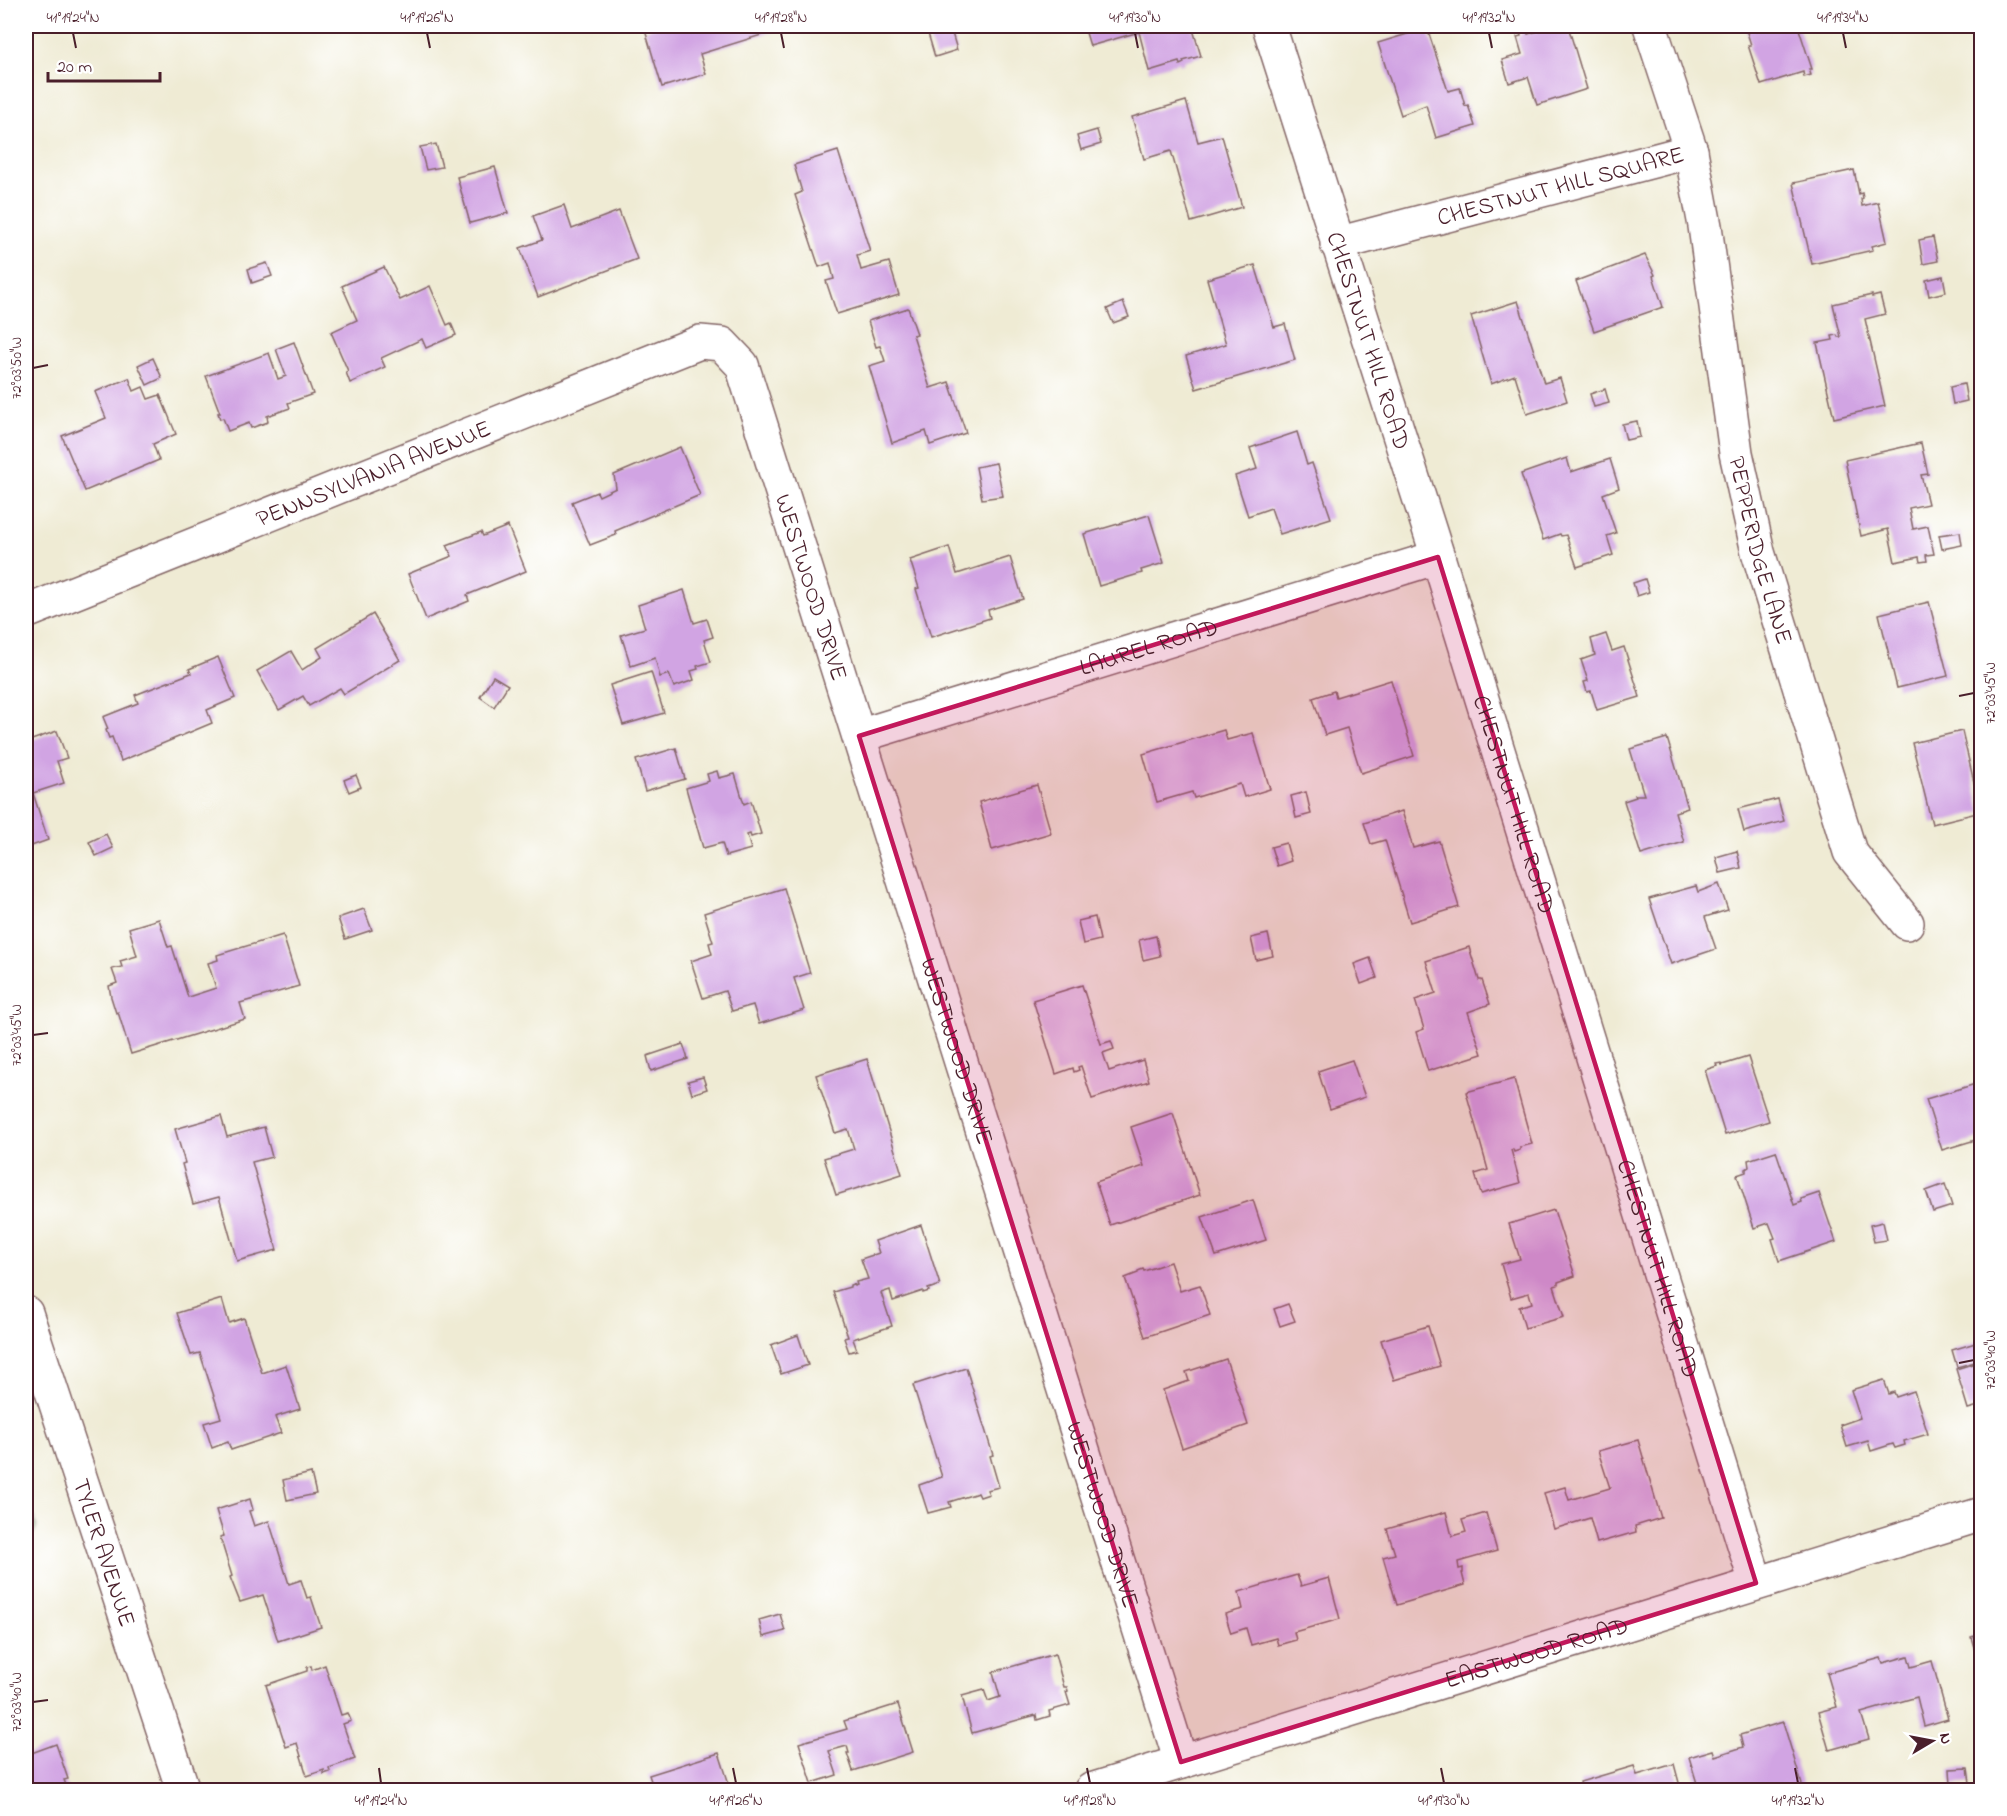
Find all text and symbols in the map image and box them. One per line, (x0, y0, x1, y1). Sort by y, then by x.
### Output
text: 41°19'24"N (46, 7, 100, 29)
text: 41°19'26"N (400, 7, 454, 29)
text: 41°19'28"N (755, 7, 807, 29)
text: 41°19'30"N (1109, 7, 1161, 29)
text: 41°19'32"N (1462, 7, 1516, 29)
text: 41°19'34"N (1817, 7, 1869, 29)
scale bar (48, 45, 160, 83)
text: 20 m (57, 55, 92, 81)
street label: CHESTNUT HILL SQUARE (1434, 139, 1688, 237)
street label: CHESTNUT HILL ROAD (1316, 228, 1418, 455)
text: 72°03'50"W (6, 337, 28, 399)
street label: PENNSYLVANIA AVENUE (252, 413, 497, 538)
street label: PEPPERIDGE LANE (1717, 453, 1800, 649)
street label: WESTWOOD DRIVE (764, 490, 855, 686)
street label: LAUREL ROAD (1076, 611, 1223, 687)
text: 72°03'45"W (1980, 662, 2002, 724)
street label: CHESTNUT HILL ROAD (1462, 691, 1563, 919)
street label: WESTWOOD DRIVE (909, 954, 1001, 1149)
text: 72°03'45"W (6, 1004, 28, 1066)
street label: CHESTNUT HILL ROAD (1606, 1155, 1706, 1383)
text: 72°03'40"W (1980, 1330, 2002, 1390)
street label: WESTWOOD DRIVE (1055, 1418, 1147, 1613)
street label: TYLER AVENUE (62, 1475, 143, 1632)
street label: EASTWOOD ROAD (1441, 1610, 1633, 1699)
text: 72°03'40"W (6, 1672, 28, 1732)
north arrow (1902, 1711, 1962, 1771)
text: N (1932, 1731, 1958, 1746)
text: 41°19'24"N (354, 1790, 408, 1812)
text: 41°19'26"N (709, 1790, 763, 1812)
text: 41°19'28"N (1064, 1790, 1116, 1812)
text: 41°19'30"N (1418, 1790, 1470, 1812)
text: 41°19'32"N (1771, 1790, 1825, 1812)

